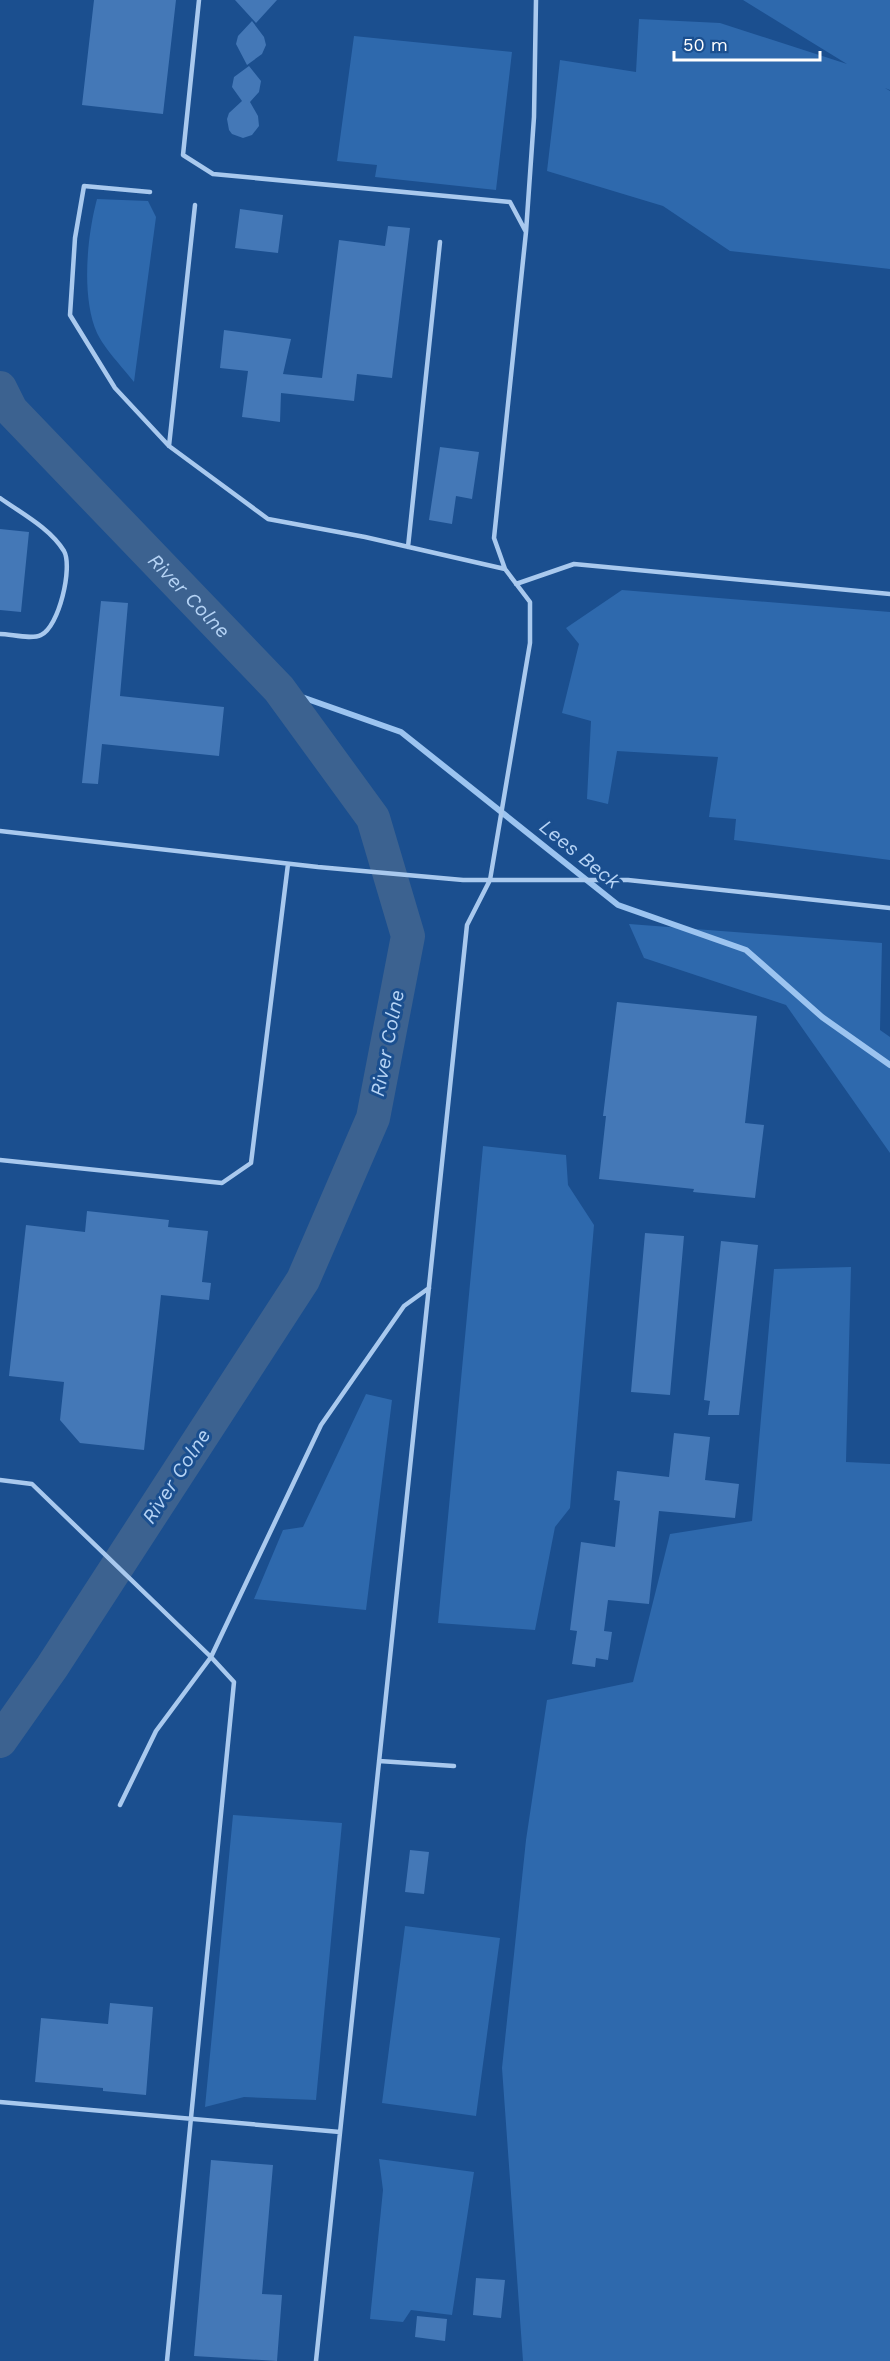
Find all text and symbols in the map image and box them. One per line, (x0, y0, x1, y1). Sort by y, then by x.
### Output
scale bar (674, 24, 820, 62)
text: 50 m (683, 34, 728, 55)
water label: River Colne (143, 548, 235, 643)
water label: Lees Beck (535, 814, 626, 895)
water label: River Colne (365, 988, 409, 1098)
water label: River Colne (136, 1424, 216, 1528)

